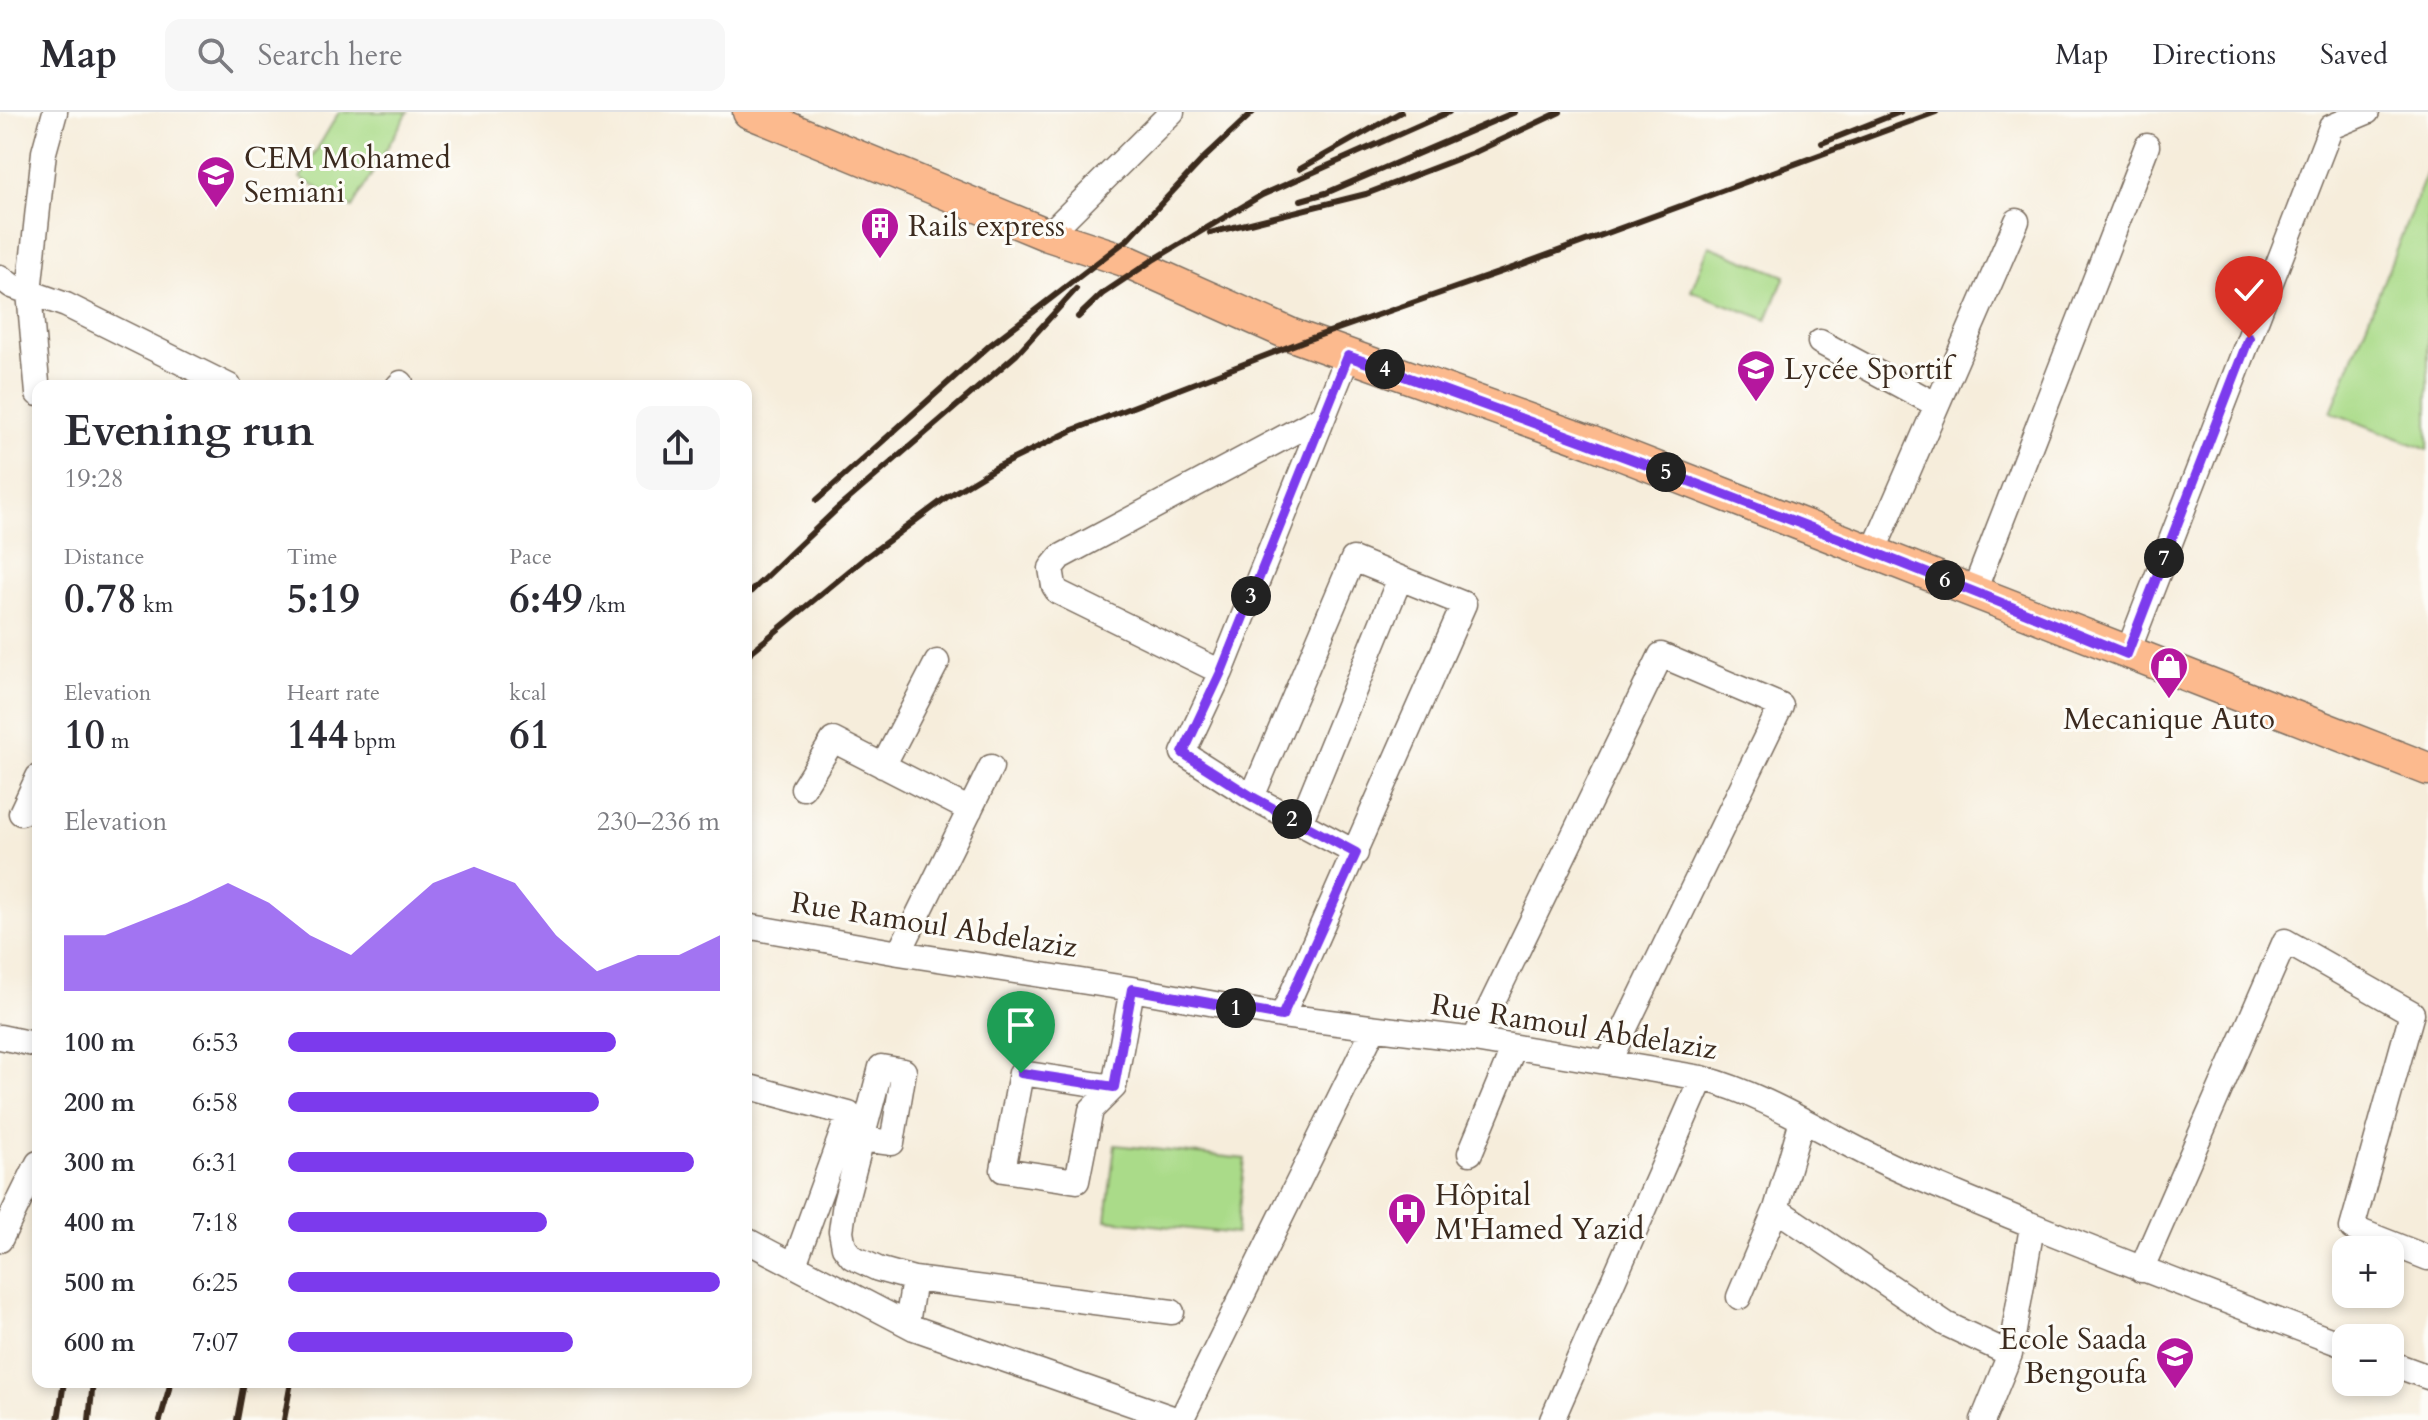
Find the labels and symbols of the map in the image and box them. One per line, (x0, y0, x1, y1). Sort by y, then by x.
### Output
place label: CEM Mohamed Semiani (244, 138, 451, 213)
school or university icon: CEM Mohamed Semiani (195, 154, 237, 209)
building icon: Rails express (859, 205, 901, 260)
place label: Rails express (908, 206, 1065, 247)
pin (2215, 256, 2283, 338)
school or university icon: Lycée Sportif (1735, 348, 1777, 403)
pin: 4 (1365, 349, 1405, 389)
place label: Lycée Sportif (1784, 349, 1957, 390)
pin: 5 (1646, 452, 1686, 492)
pin: 7 (2144, 538, 2184, 578)
pin: 6 (1925, 560, 1965, 600)
pin: 3 (1231, 576, 1271, 616)
shop icon: Mecanique Auto (2148, 645, 2190, 700)
place label: Mecanique Auto (2063, 699, 2275, 740)
pin: 2 (1272, 799, 1312, 839)
street label: Rue Ramoul Abdelaziz (788, 882, 1081, 968)
street label: Rue Ramoul Abdelaziz (1428, 984, 1721, 1070)
pin: 1 (1216, 988, 1256, 1028)
pin (987, 991, 1055, 1073)
place label: Hôpital M'Hamed Yazid (1435, 1175, 1644, 1250)
hospital icon: Hôpital M'Hamed Yazid (1386, 1191, 1428, 1246)
place label: Ecole Saada Bengoufa (1999, 1319, 2147, 1394)
school or university icon: Ecole Saada Bengoufa (2154, 1335, 2196, 1390)

